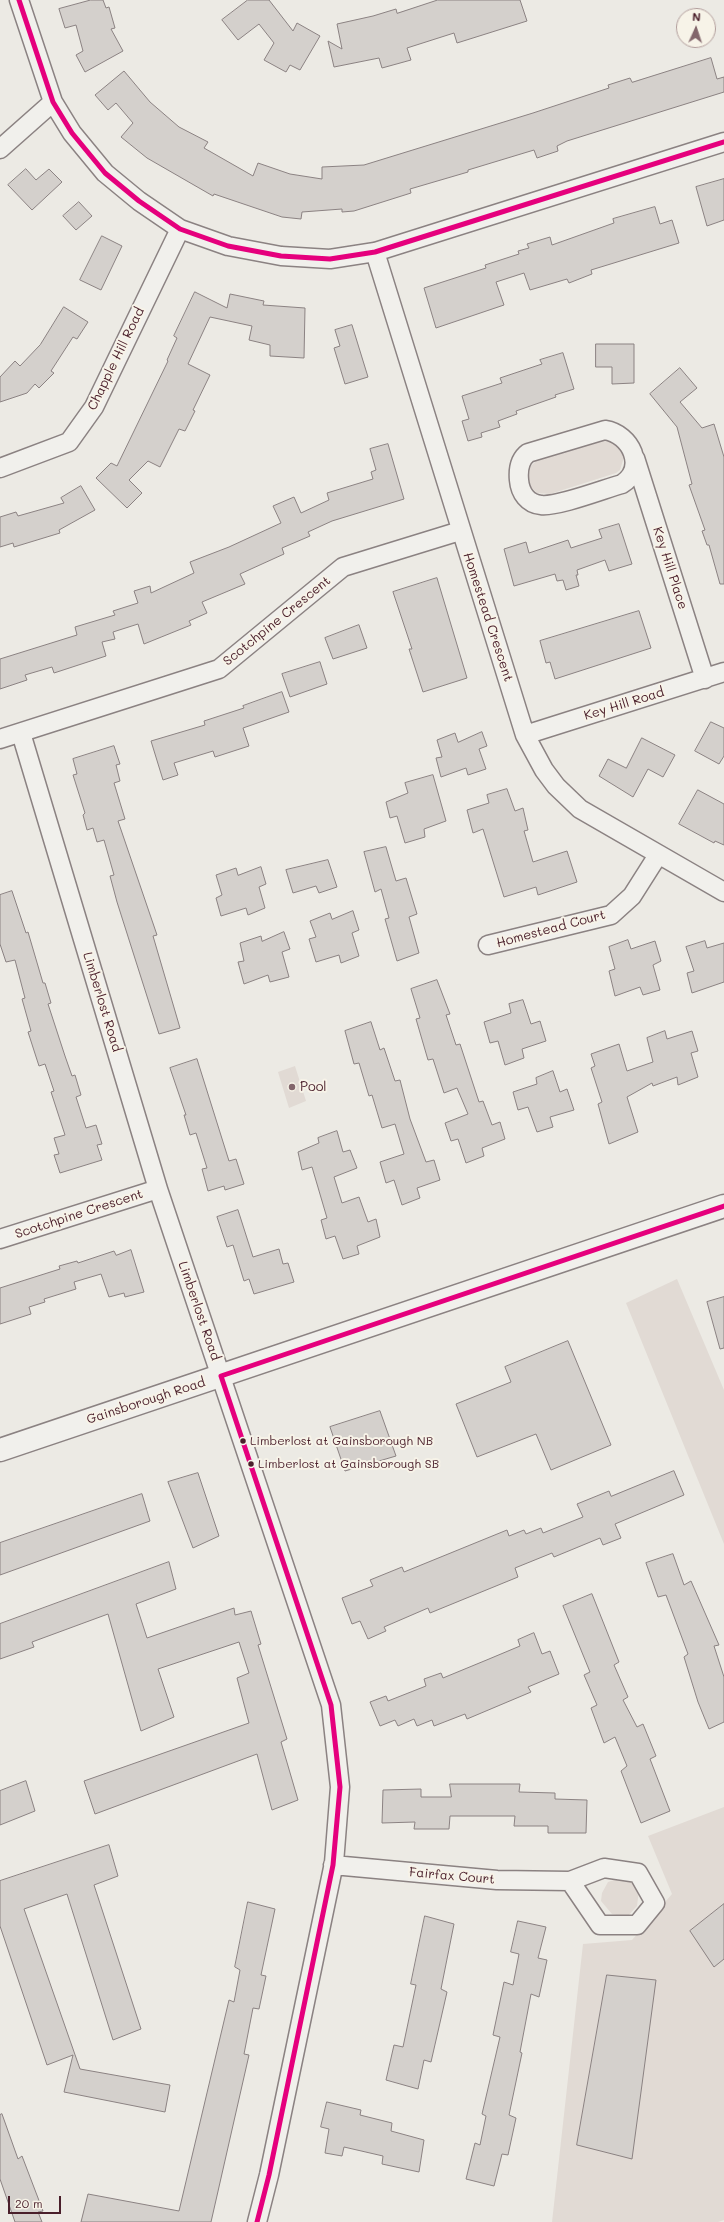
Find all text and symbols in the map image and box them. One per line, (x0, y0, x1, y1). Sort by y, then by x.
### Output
north arrow (676, 8, 716, 48)
text: N (692, 9, 701, 24)
street label: Chapple Hill Road (84, 305, 148, 413)
street label: Key Hill Place (649, 525, 691, 611)
street label: Homestead Crescent (460, 551, 516, 683)
street label: Scotchpine Crescent (220, 573, 334, 669)
street label: Key Hill Road (582, 684, 666, 724)
street label: Homestead Court (495, 907, 607, 951)
street label: Limberlost Road (79, 950, 125, 1054)
place label: Pool (300, 1079, 327, 1095)
marker: Pool (287, 1082, 297, 1092)
street label: Scotchpine Crescent (13, 1186, 145, 1242)
street label: Limberlost Road (175, 1259, 223, 1363)
street label: Gainsborough Road (85, 1374, 207, 1428)
place label: Limberlost at Gainsborough NB (250, 1434, 433, 1448)
marker: Limberlost at Gainsborough NB (238, 1436, 248, 1446)
place label: Limberlost at Gainsborough SB (258, 1457, 439, 1471)
marker: Limberlost at Gainsborough SB (246, 1459, 256, 1469)
street label: Fairfax Court (408, 1864, 496, 1888)
scale bar (10, 2188, 63, 2214)
text: 20 m (15, 2195, 43, 2211)

